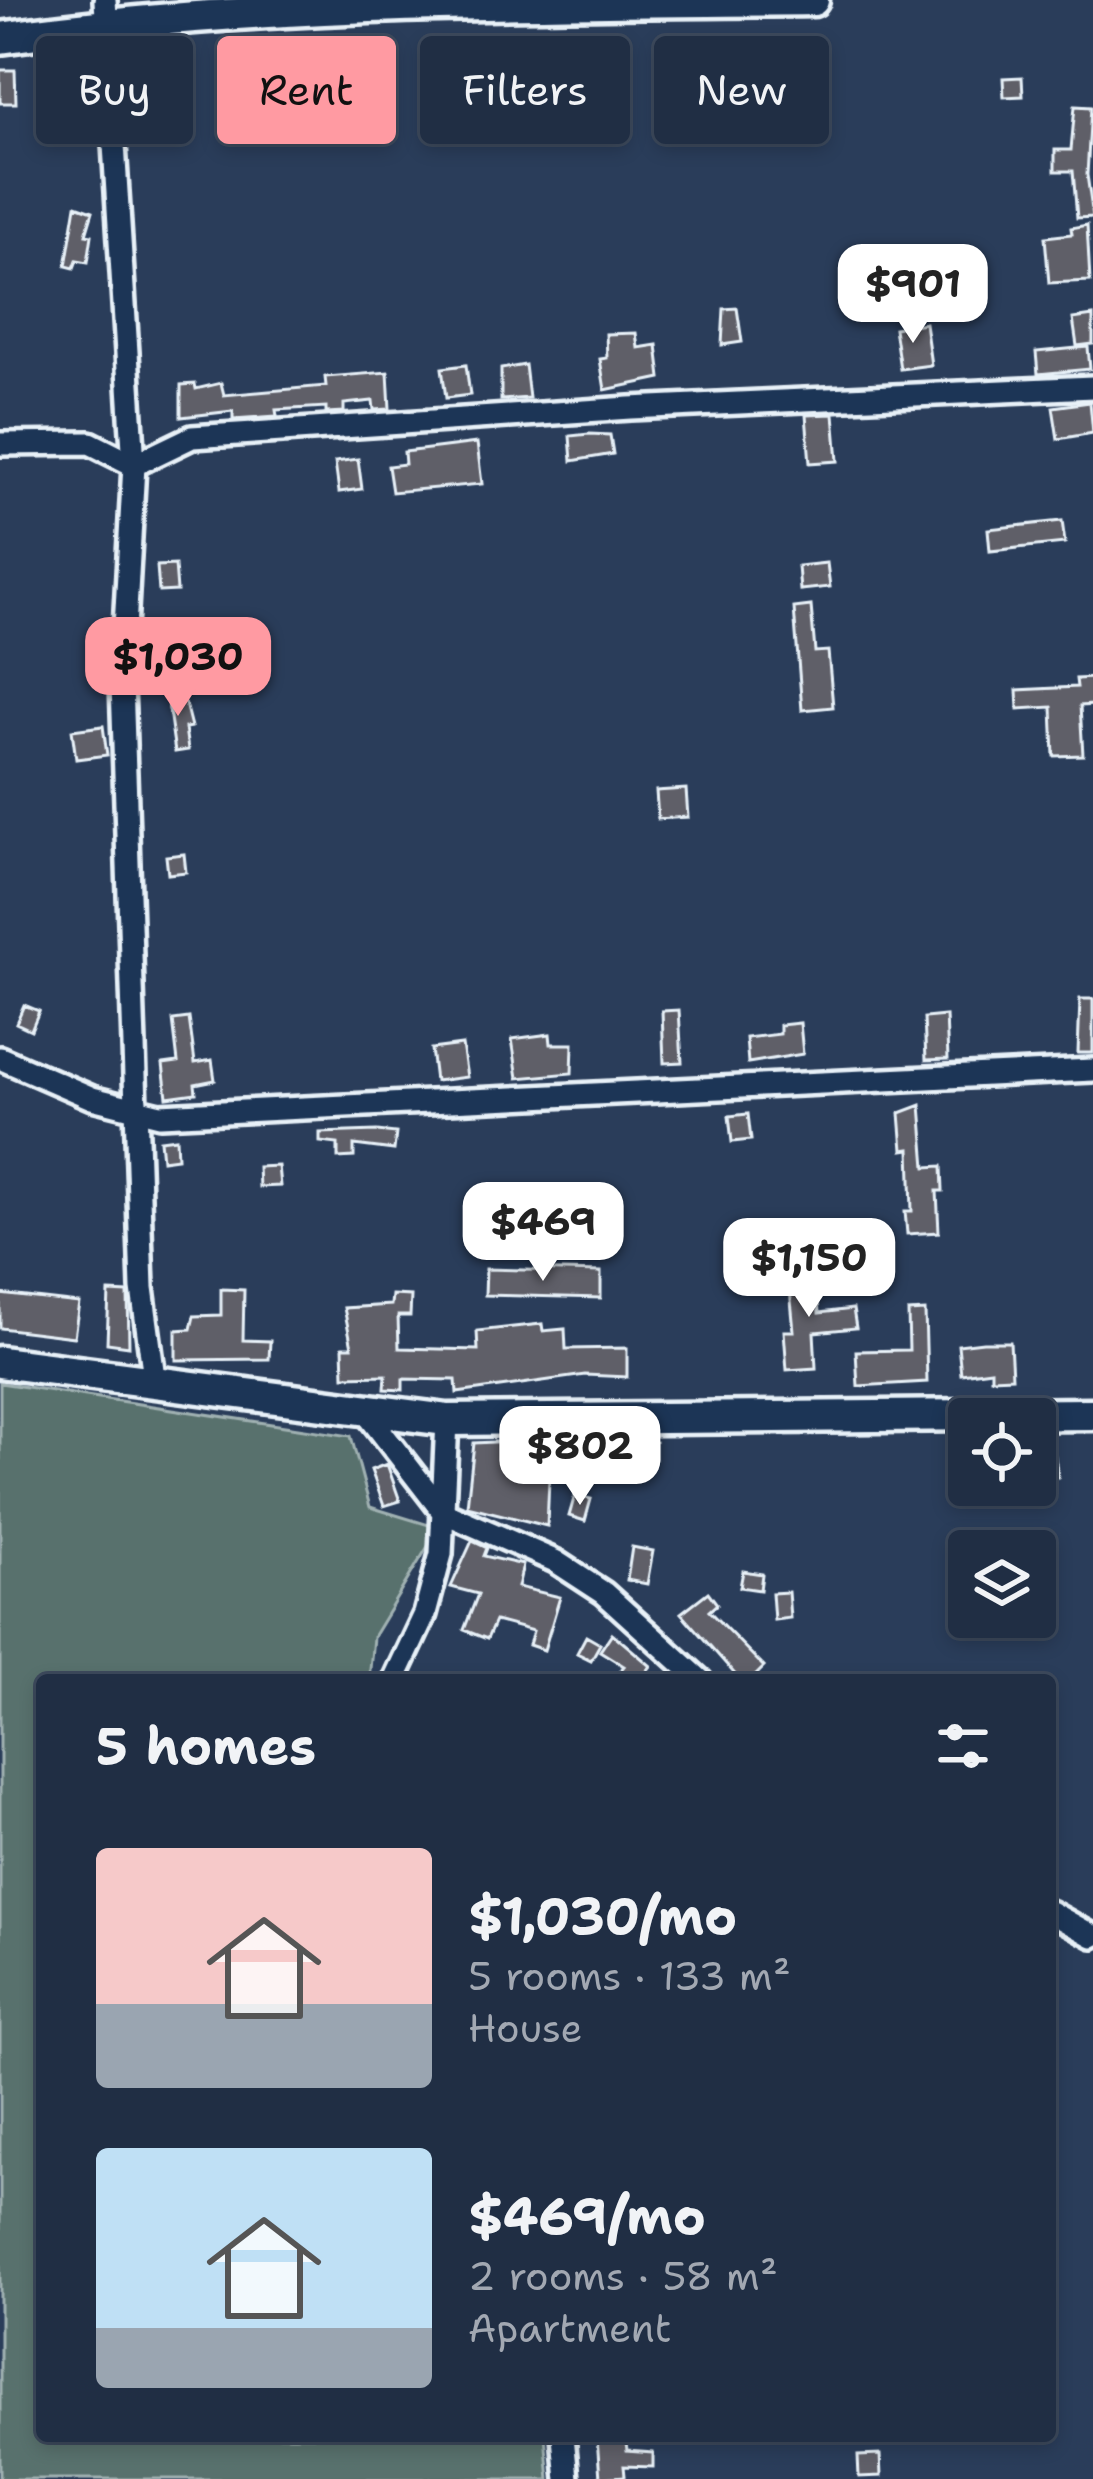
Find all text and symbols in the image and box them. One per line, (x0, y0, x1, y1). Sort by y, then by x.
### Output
chip: Buy (36, 36, 193, 144)
chip: Rent (217, 36, 396, 144)
chip: Filters (420, 36, 630, 144)
chip: New (654, 36, 829, 144)
pin: $901 (842, 244, 984, 346)
text: $901 (865, 257, 961, 309)
pin: $1,030 (80, 617, 276, 719)
text: $1,030 (112, 630, 244, 682)
pin: $469 (472, 1182, 614, 1284)
text: $469 (490, 1195, 596, 1247)
pin: $1,150 (711, 1218, 907, 1320)
text: $1,150 (750, 1231, 868, 1283)
map controls (948, 1398, 1056, 1638)
button: locate (948, 1398, 1056, 1506)
pin: $802 (509, 1406, 651, 1508)
text: $802 (526, 1419, 634, 1471)
button: layers (948, 1530, 1056, 1638)
text: 5 homes (96, 1712, 316, 1780)
icon: filters (930, 1713, 996, 1779)
text: $1,030/mo (468, 1882, 737, 1950)
icon: home (192, 1896, 336, 2040)
text: 5 rooms · 133 m² (468, 1950, 791, 2002)
text: House (468, 2002, 583, 2054)
text: $469/mo (468, 2182, 706, 2250)
icon: home (192, 2196, 336, 2340)
text: 2 rooms · 58 m² (468, 2250, 778, 2302)
text: Apartment (468, 2302, 671, 2354)

